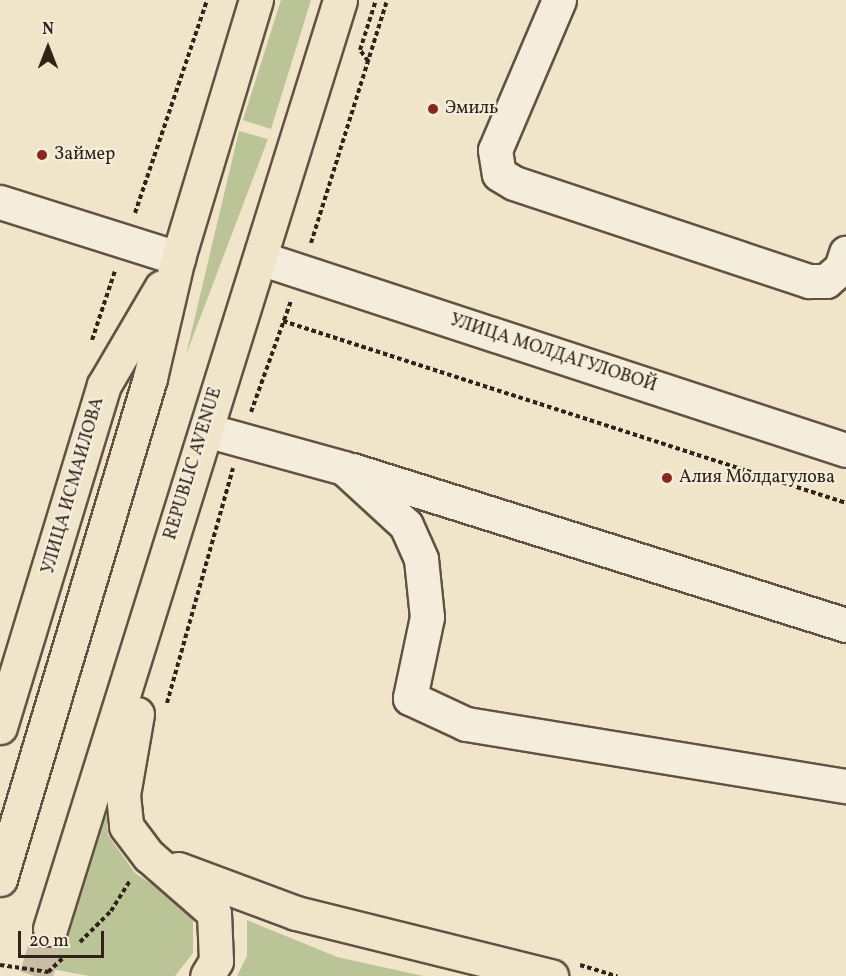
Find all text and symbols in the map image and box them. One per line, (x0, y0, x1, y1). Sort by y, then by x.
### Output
north arrow (18, 18, 78, 78)
text: N (42, 19, 54, 41)
place label: Эмиль (445, 98, 498, 120)
marker: Эмиль (426, 102, 440, 116)
place label: Займер (54, 144, 115, 166)
marker: Займер (35, 148, 49, 162)
street label: УЛИЦА МОЛДАГУЛОВОЙ (447, 310, 659, 398)
street label: REPUBLIC AVENUE (161, 385, 227, 543)
street label: УЛИЦА ИСМАИЛОВА (38, 395, 110, 577)
place label: Алия Молдагулова (679, 467, 835, 489)
marker: Алия Молдагулова (660, 471, 674, 485)
scale bar (21, 919, 106, 957)
text: 20 m (29, 929, 69, 954)

